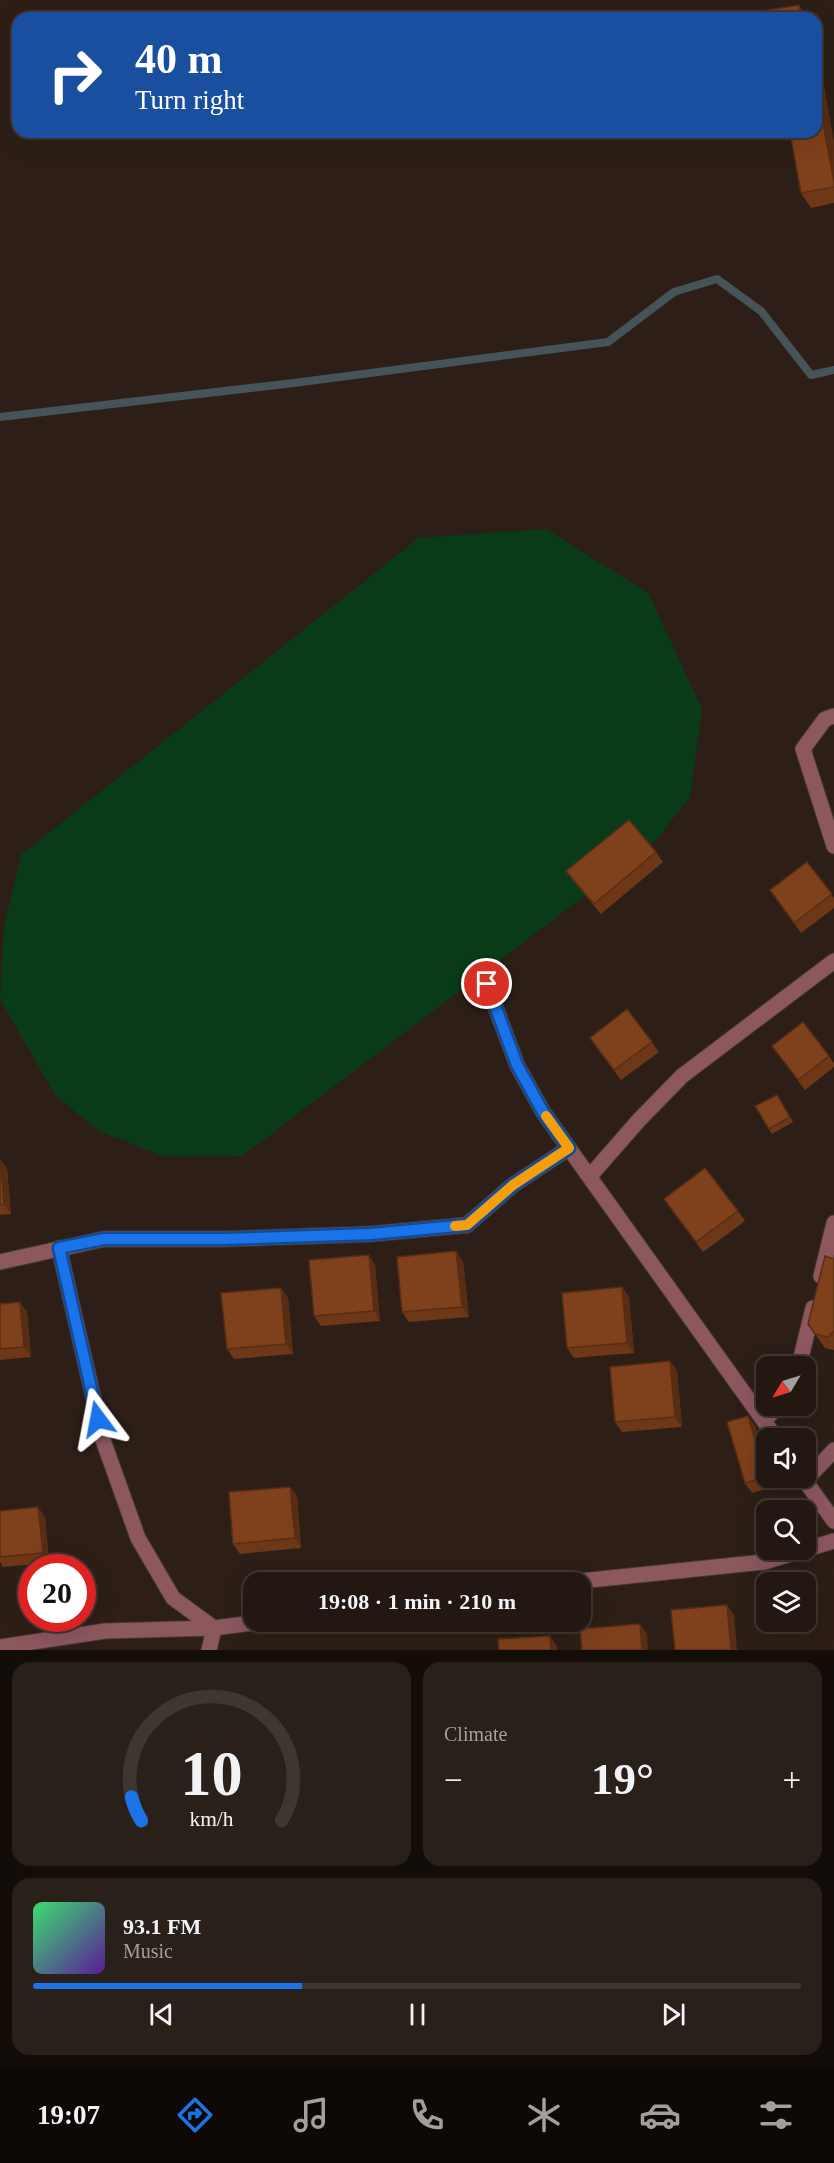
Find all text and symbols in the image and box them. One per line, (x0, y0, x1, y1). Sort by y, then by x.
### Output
icon: right (36, 36, 114, 114)
text: 40 m (135, 36, 223, 82)
text: Turn right (135, 85, 244, 115)
pin (461, 958, 512, 1009)
icon: arrive (470, 967, 503, 1000)
north arrow (756, 1356, 816, 1416)
map controls (756, 1356, 816, 1632)
position arrow (66, 1387, 130, 1451)
button: sound (756, 1428, 816, 1488)
button: search (756, 1500, 816, 1560)
speed limit sign: 20 (18, 1554, 96, 1632)
button: layers (756, 1572, 816, 1632)
text: 19:08 · 1 min · 210 m (318, 1589, 516, 1614)
text: Climate (444, 1723, 507, 1745)
text: 10 (180, 1739, 243, 1808)
text: 19° (591, 1754, 654, 1804)
text: − (444, 1762, 463, 1798)
text: + (782, 1762, 801, 1798)
text: km/h (189, 1807, 234, 1831)
text: 93.1 FM (123, 1914, 201, 1939)
text: Music (123, 1940, 173, 1962)
icon: previous (145, 1998, 178, 2031)
icon: pause (401, 1998, 434, 2031)
icon: next (657, 1998, 690, 2031)
icon: directions (174, 2094, 216, 2136)
icon: music (290, 2094, 332, 2136)
icon: phone (406, 2094, 448, 2136)
icon: climate (523, 2094, 565, 2136)
icon: car (639, 2094, 681, 2136)
icon: filters (755, 2094, 797, 2136)
text: 19:07 (37, 2100, 100, 2130)

